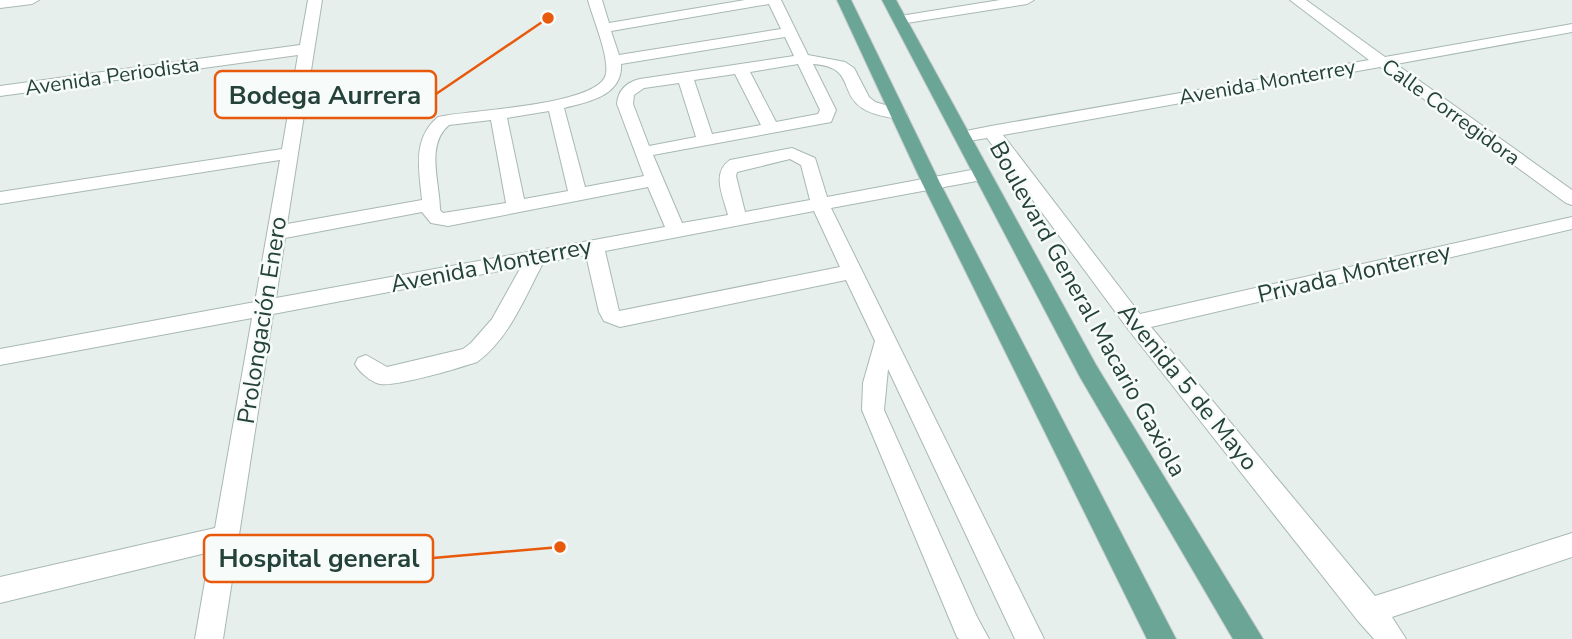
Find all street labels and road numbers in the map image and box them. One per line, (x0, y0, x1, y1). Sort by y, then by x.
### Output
street label: Avenida Periodista (23, 50, 201, 102)
street label: Calle Corregidora (1376, 52, 1526, 172)
street label: Avenida Monterrey (1176, 53, 1358, 111)
street label: Boulevard General Macario Gaxiola (982, 135, 1194, 483)
street label: Prolongación Enero (230, 214, 294, 426)
street label: Avenida Monterrey (388, 230, 595, 300)
street label: Privada Monterrey (1254, 235, 1454, 311)
street label: Avenida 5 de Mayo (1111, 297, 1265, 477)

